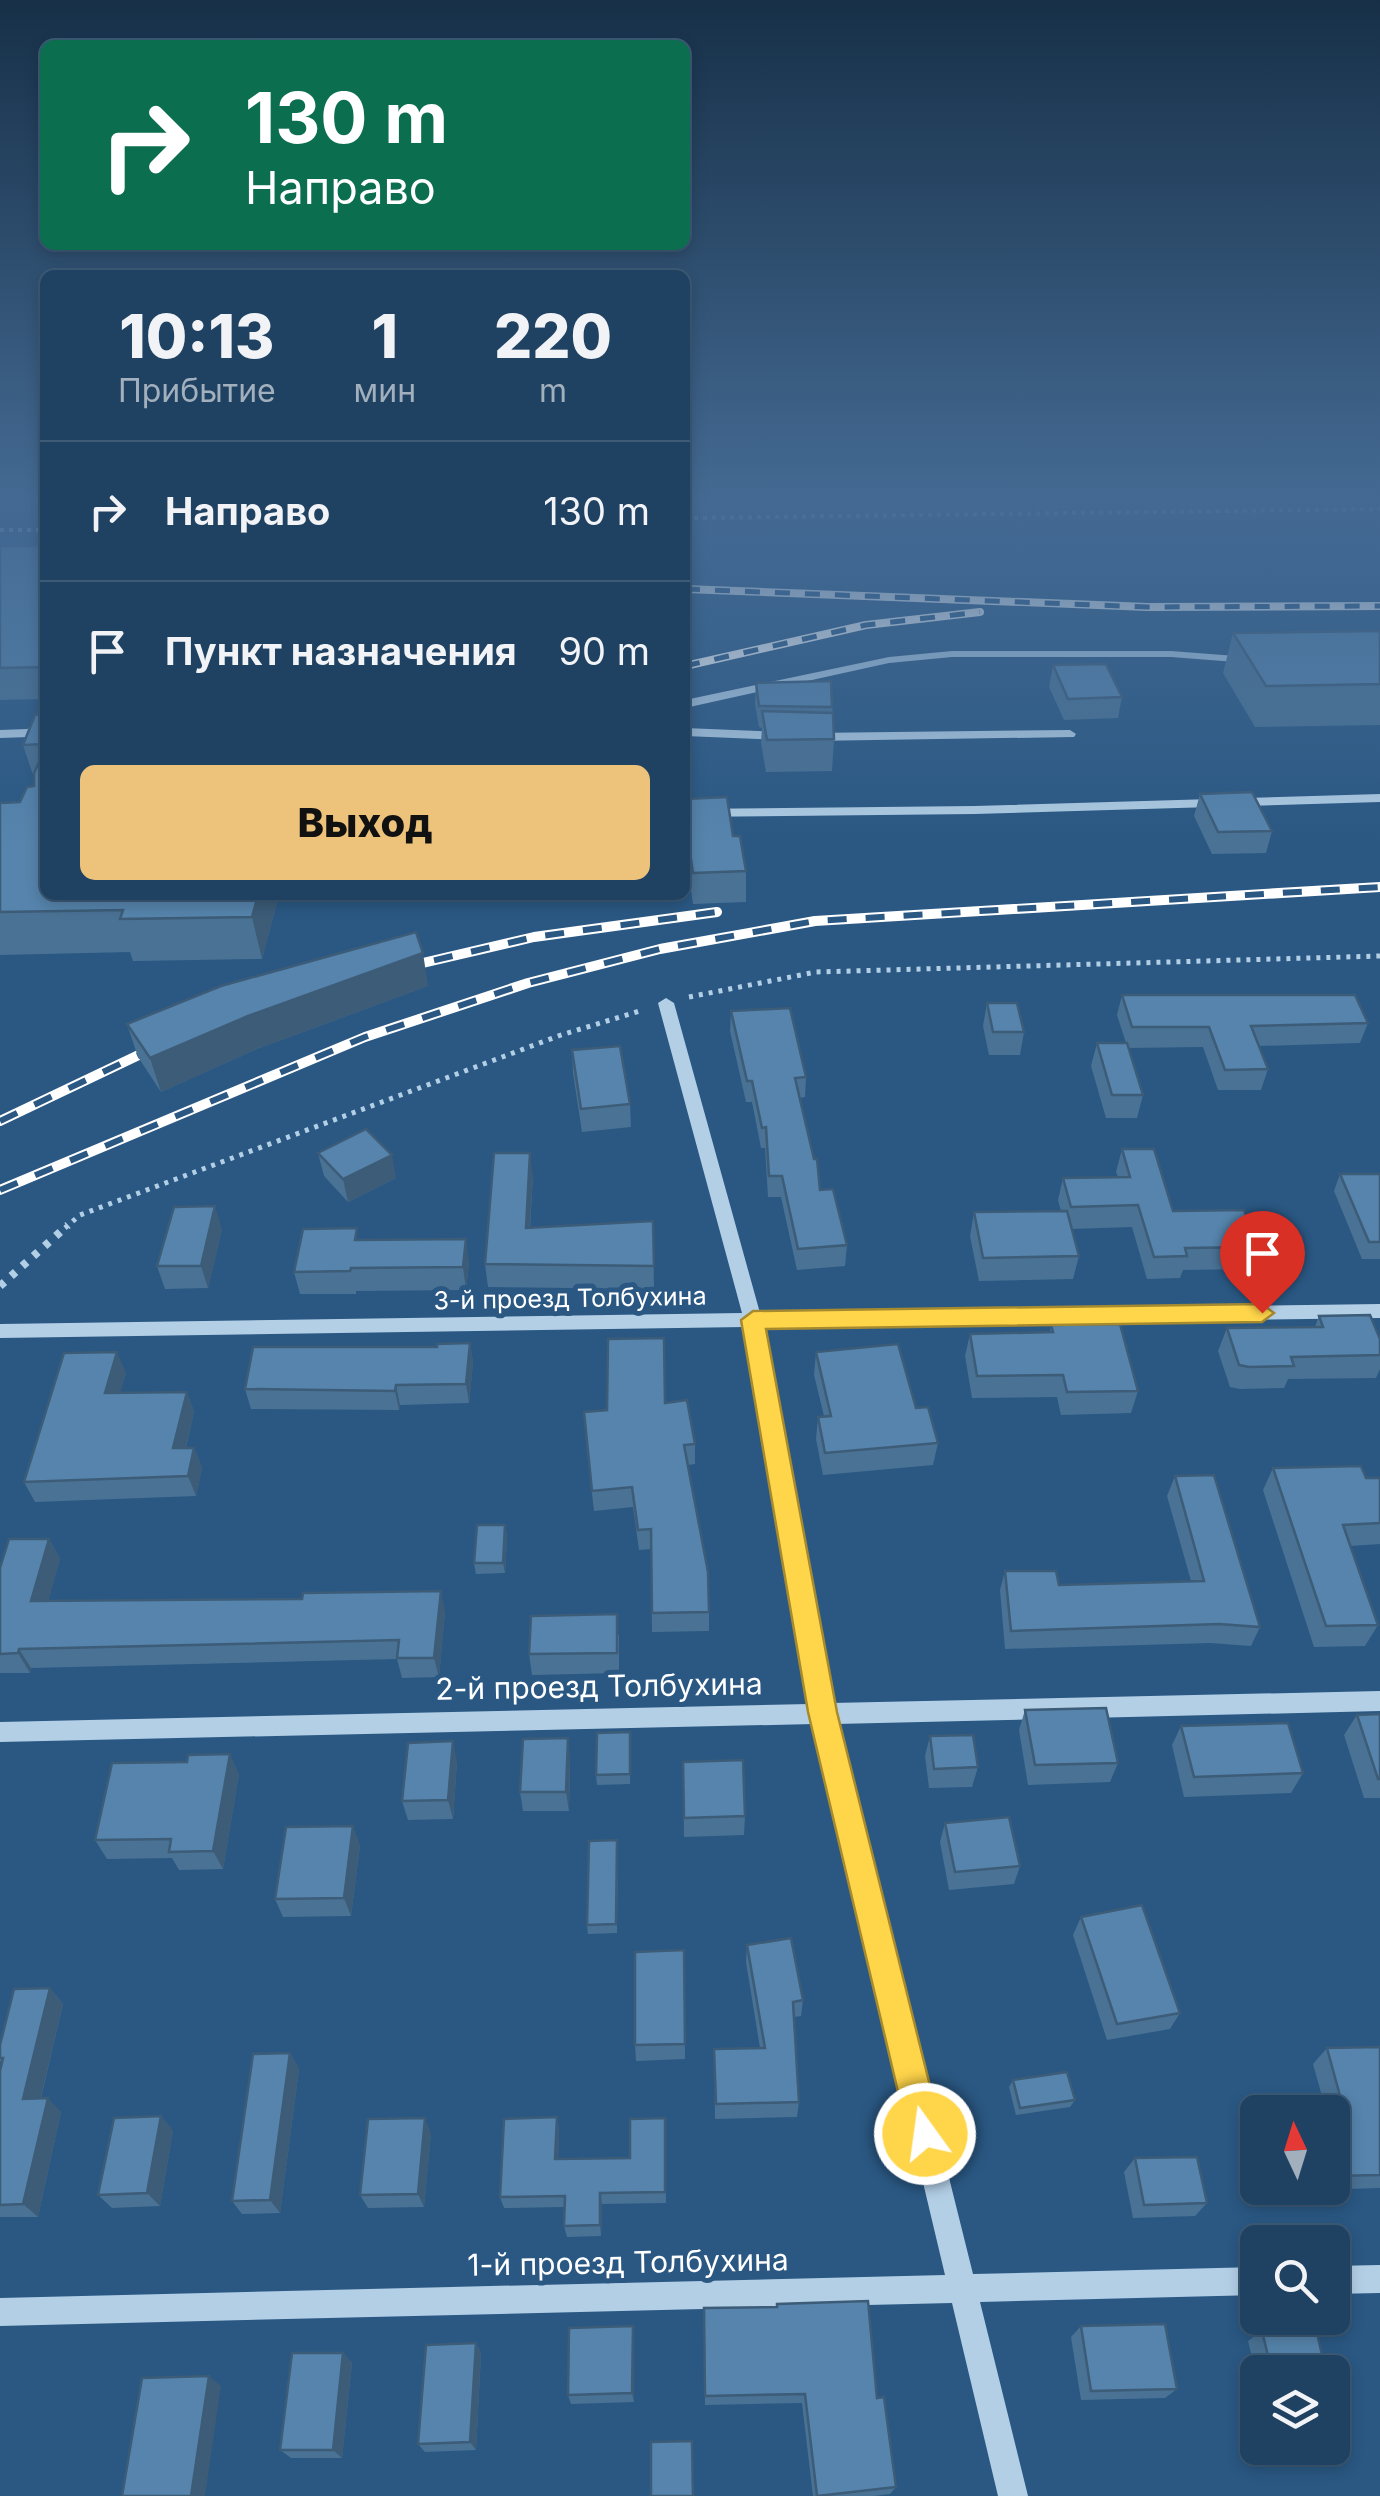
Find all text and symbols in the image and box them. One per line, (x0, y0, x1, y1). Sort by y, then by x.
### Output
text: 130 m (245, 75, 448, 160)
icon: right (80, 80, 210, 210)
text: Направо (245, 160, 436, 215)
text: 10:13 (119, 300, 274, 372)
text: 1 (372, 300, 398, 372)
text: 220 (494, 300, 612, 372)
text: Прибытие (118, 371, 276, 410)
text: мин (354, 371, 416, 410)
text: m (539, 371, 567, 410)
icon: right (80, 484, 135, 539)
text: Направо (165, 488, 330, 534)
text: 130 m (543, 488, 650, 534)
icon: arrive (80, 624, 135, 679)
text: Пункт назначения (165, 628, 517, 674)
text: 90 m (558, 628, 650, 674)
button: Выход (80, 765, 650, 880)
pin (1220, 1211, 1305, 1314)
icon: arrive (1235, 1226, 1290, 1281)
street label: 3-й проезд Толбухина (433, 1281, 707, 1315)
street label: 2-й проезд Толбухина (435, 1665, 763, 1707)
position arrow (873, 2082, 977, 2186)
north arrow (1240, 2095, 1350, 2205)
map controls (1240, 2095, 1350, 2465)
button: search (1240, 2225, 1350, 2335)
street label: 1-й проезд Толбухина (467, 2241, 789, 2283)
button: layers (1240, 2355, 1350, 2465)

